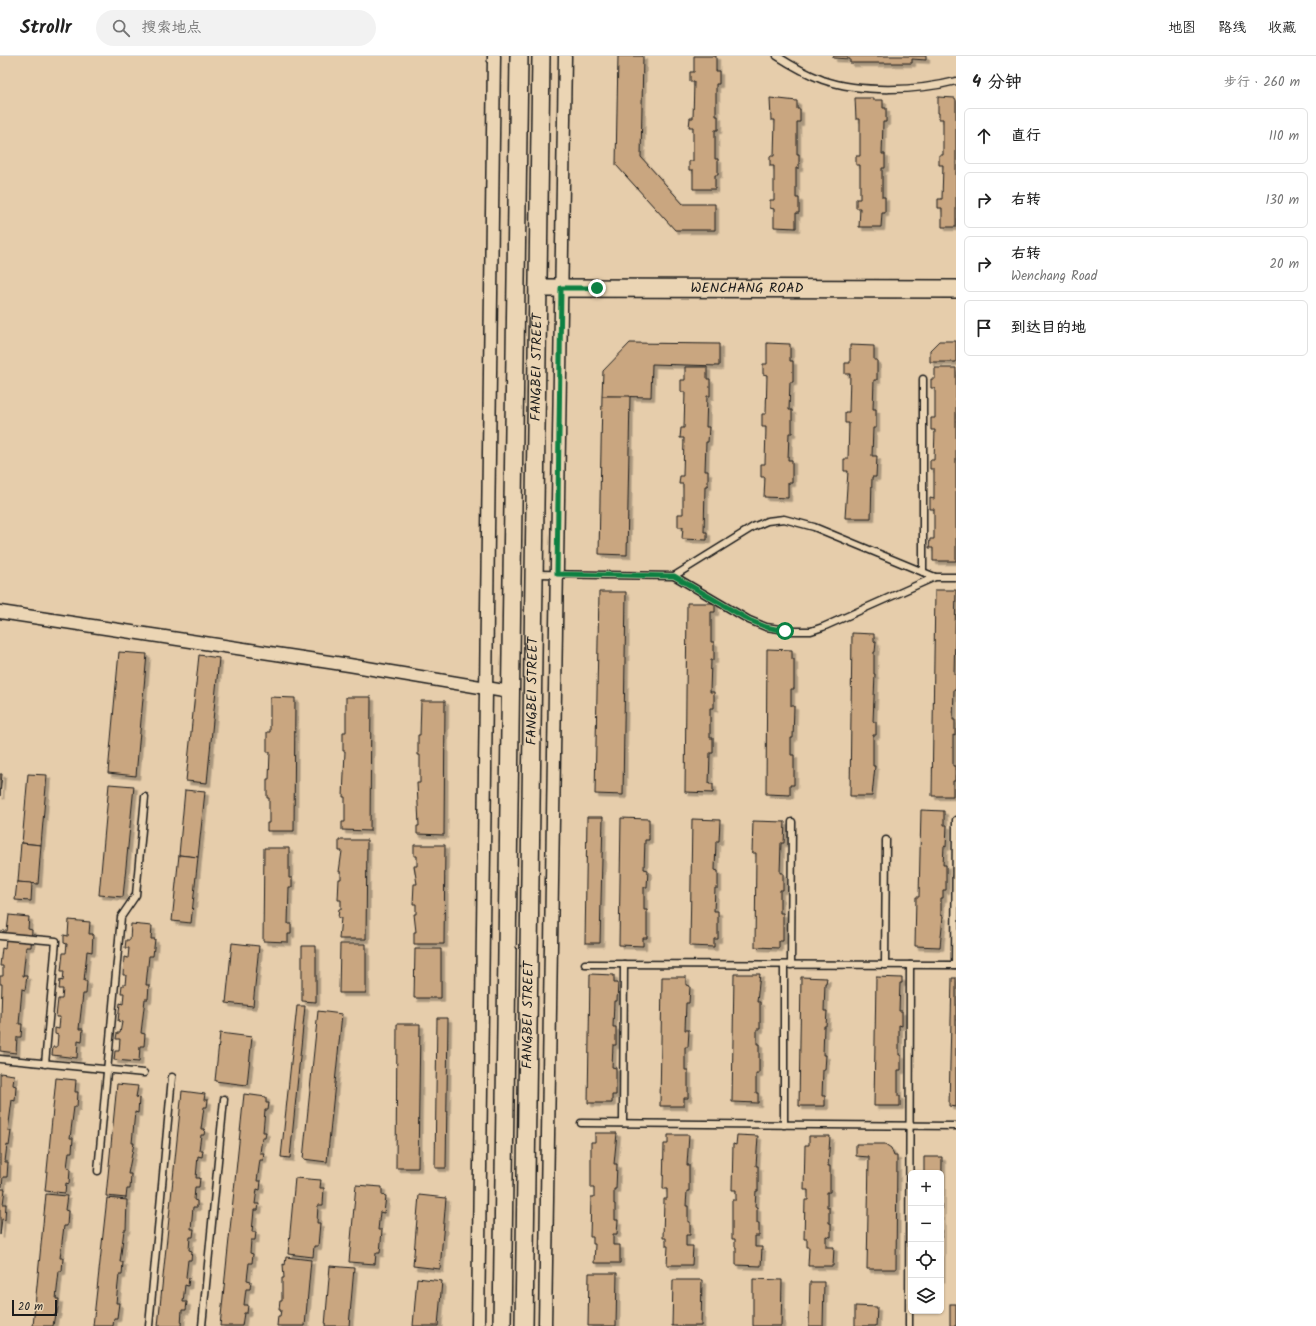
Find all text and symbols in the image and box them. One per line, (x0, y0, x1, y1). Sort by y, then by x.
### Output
search box (96, 10, 376, 46)
text: Strollr (20, 13, 72, 43)
text: 搜索地点 (142, 16, 202, 40)
icon: search (110, 17, 132, 39)
text: 地图 (1168, 17, 1196, 39)
text: 路线 (1218, 17, 1246, 39)
text: 收藏 (1268, 17, 1296, 39)
text: 4 分钟 (972, 69, 1022, 96)
text: 步行 · 260 m (1224, 72, 1300, 93)
text: 直行 (1011, 124, 1041, 148)
icon: ahead (973, 125, 995, 147)
text: 110 m (1269, 126, 1299, 147)
text: 右转 (1011, 188, 1041, 212)
icon: right (973, 189, 995, 211)
text: 130 m (1265, 190, 1299, 211)
text: 右转 (1011, 242, 1041, 266)
icon: right (973, 253, 995, 275)
text: 20 m (1269, 254, 1299, 275)
text: Wenchang Road (1011, 266, 1097, 287)
street label: WENCHANG ROAD (691, 277, 803, 300)
route end (588, 279, 606, 297)
street label: FANGBEI STREET (525, 311, 549, 421)
text: 到达目的地 (1011, 316, 1086, 340)
icon: arrive (973, 317, 995, 339)
route start (776, 622, 794, 640)
street label: FANGBEI STREET (521, 635, 544, 745)
street label: FANGBEI STREET (516, 959, 540, 1069)
map controls (908, 1170, 944, 1314)
button: + (908, 1170, 944, 1206)
button: − (908, 1206, 944, 1242)
button: locate (908, 1242, 944, 1278)
button: layers (908, 1278, 944, 1314)
scale bar (12, 1298, 57, 1317)
text: 20 m (18, 1298, 43, 1316)

